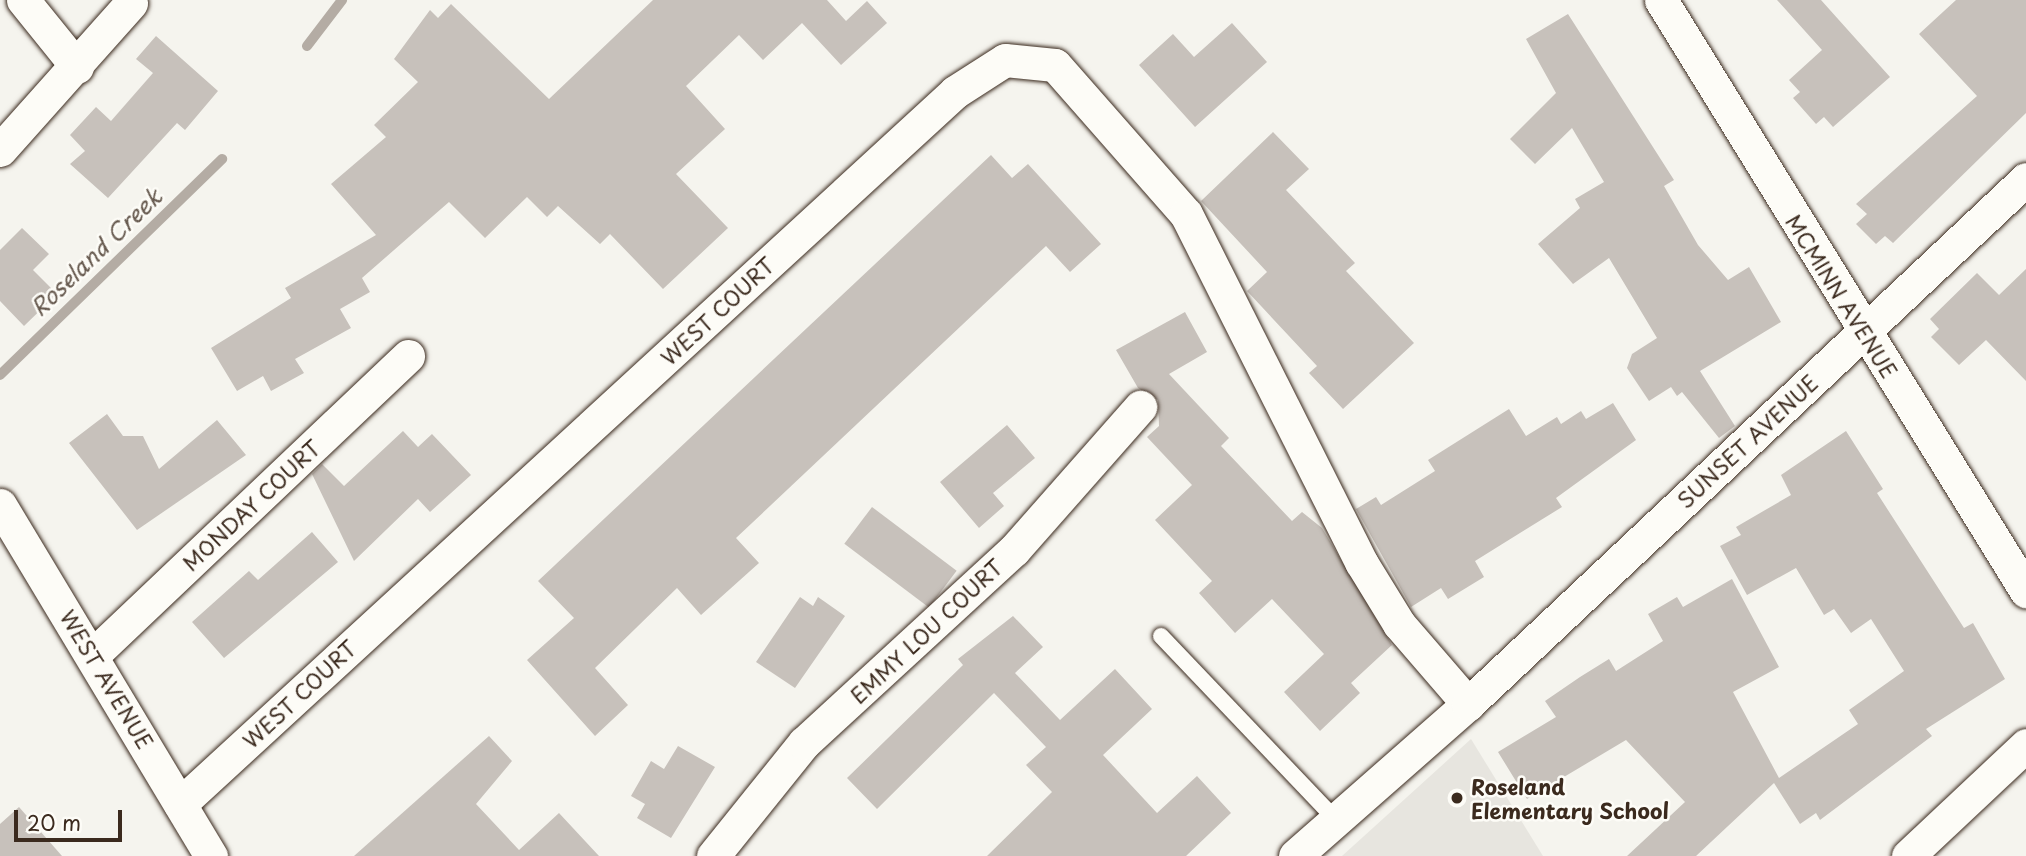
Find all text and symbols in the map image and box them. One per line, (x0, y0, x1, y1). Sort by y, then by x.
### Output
water label: Roseland Creek (24, 182, 168, 322)
street label: MCMINN AVENUE (1781, 209, 1903, 383)
street label: WEST COURT (655, 252, 779, 370)
street label: SUNSET AVENUE (1672, 369, 1822, 513)
street label: MONDAY COURT (177, 434, 325, 576)
street label: EMMY LOU COURT (844, 553, 1008, 709)
street label: WEST AVENUE (56, 606, 158, 752)
street label: WEST COURT (237, 635, 361, 753)
place label: Roseland Elementary School (1471, 773, 1669, 823)
marker: Roseland Elementary School (1449, 790, 1465, 806)
scale bar (18, 796, 126, 840)
text: 20 m (27, 806, 81, 838)

